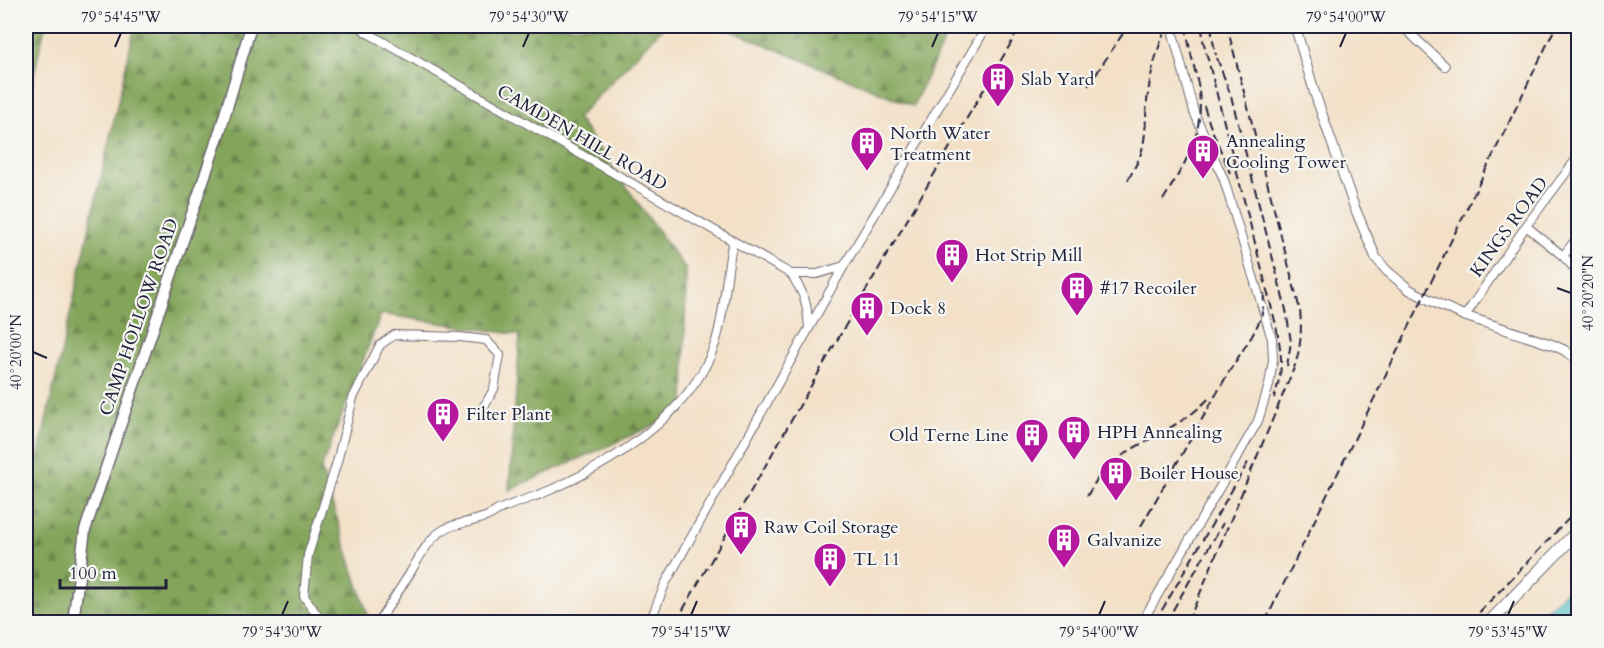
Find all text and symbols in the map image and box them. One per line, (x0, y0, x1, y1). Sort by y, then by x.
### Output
text: 79°54'45"W (81, 7, 161, 27)
text: 79°54'30"W (489, 7, 569, 27)
text: 79°54'15"W (898, 7, 978, 27)
text: 79°54'00"W (1306, 7, 1386, 27)
building icon: Slab Yard (980, 61, 1016, 108)
place label: Slab Yard (1021, 67, 1095, 92)
street label: CAMDEN HILL ROAD (492, 79, 672, 197)
place label: North Water Treatment (890, 121, 991, 167)
building icon: North Water Treatment (849, 125, 885, 172)
place label: Annealing Cooling Tower (1226, 129, 1347, 175)
building icon: Annealing Cooling Tower (1185, 133, 1221, 180)
street label: KINGS ROAD (1464, 172, 1554, 282)
street label: CAMP HOLLOW ROAD (93, 215, 185, 419)
building icon: Hot Strip Mill (934, 237, 970, 284)
place label: Hot Strip Mill (975, 243, 1083, 268)
text: 40°20'20"N (1578, 255, 1598, 331)
building icon: #17 Recoiler (1059, 270, 1095, 317)
place label: #17 Recoiler (1100, 276, 1197, 301)
building icon: Dock 8 (849, 290, 885, 337)
place label: Dock 8 (890, 296, 946, 321)
text: 40°20'00"N (6, 314, 26, 390)
building icon: Filter Plant (425, 396, 461, 443)
place label: Filter Plant (466, 402, 550, 427)
building icon: HPH Annealing (1056, 414, 1092, 461)
building icon: Old Terne Line (1014, 417, 1050, 464)
place label: HPH Annealing (1097, 420, 1223, 445)
place label: Old Terne Line (889, 423, 1009, 448)
building icon: Boiler House (1098, 455, 1134, 502)
place label: Boiler House (1139, 461, 1239, 486)
building icon: Raw Coil Storage (723, 509, 759, 556)
place label: Raw Coil Storage (764, 515, 899, 540)
building icon: Galvanize (1046, 522, 1082, 569)
place label: Galvanize (1087, 528, 1162, 553)
building icon: TL 11 (812, 541, 848, 588)
place label: TL 11 (853, 547, 900, 572)
scale bar (60, 552, 166, 590)
text: 100 m (69, 561, 117, 586)
text: 79°54'30"W (242, 622, 322, 642)
text: 79°54'15"W (651, 622, 731, 642)
text: 79°54'00"W (1059, 622, 1139, 642)
text: 79°53'45"W (1468, 622, 1548, 642)

